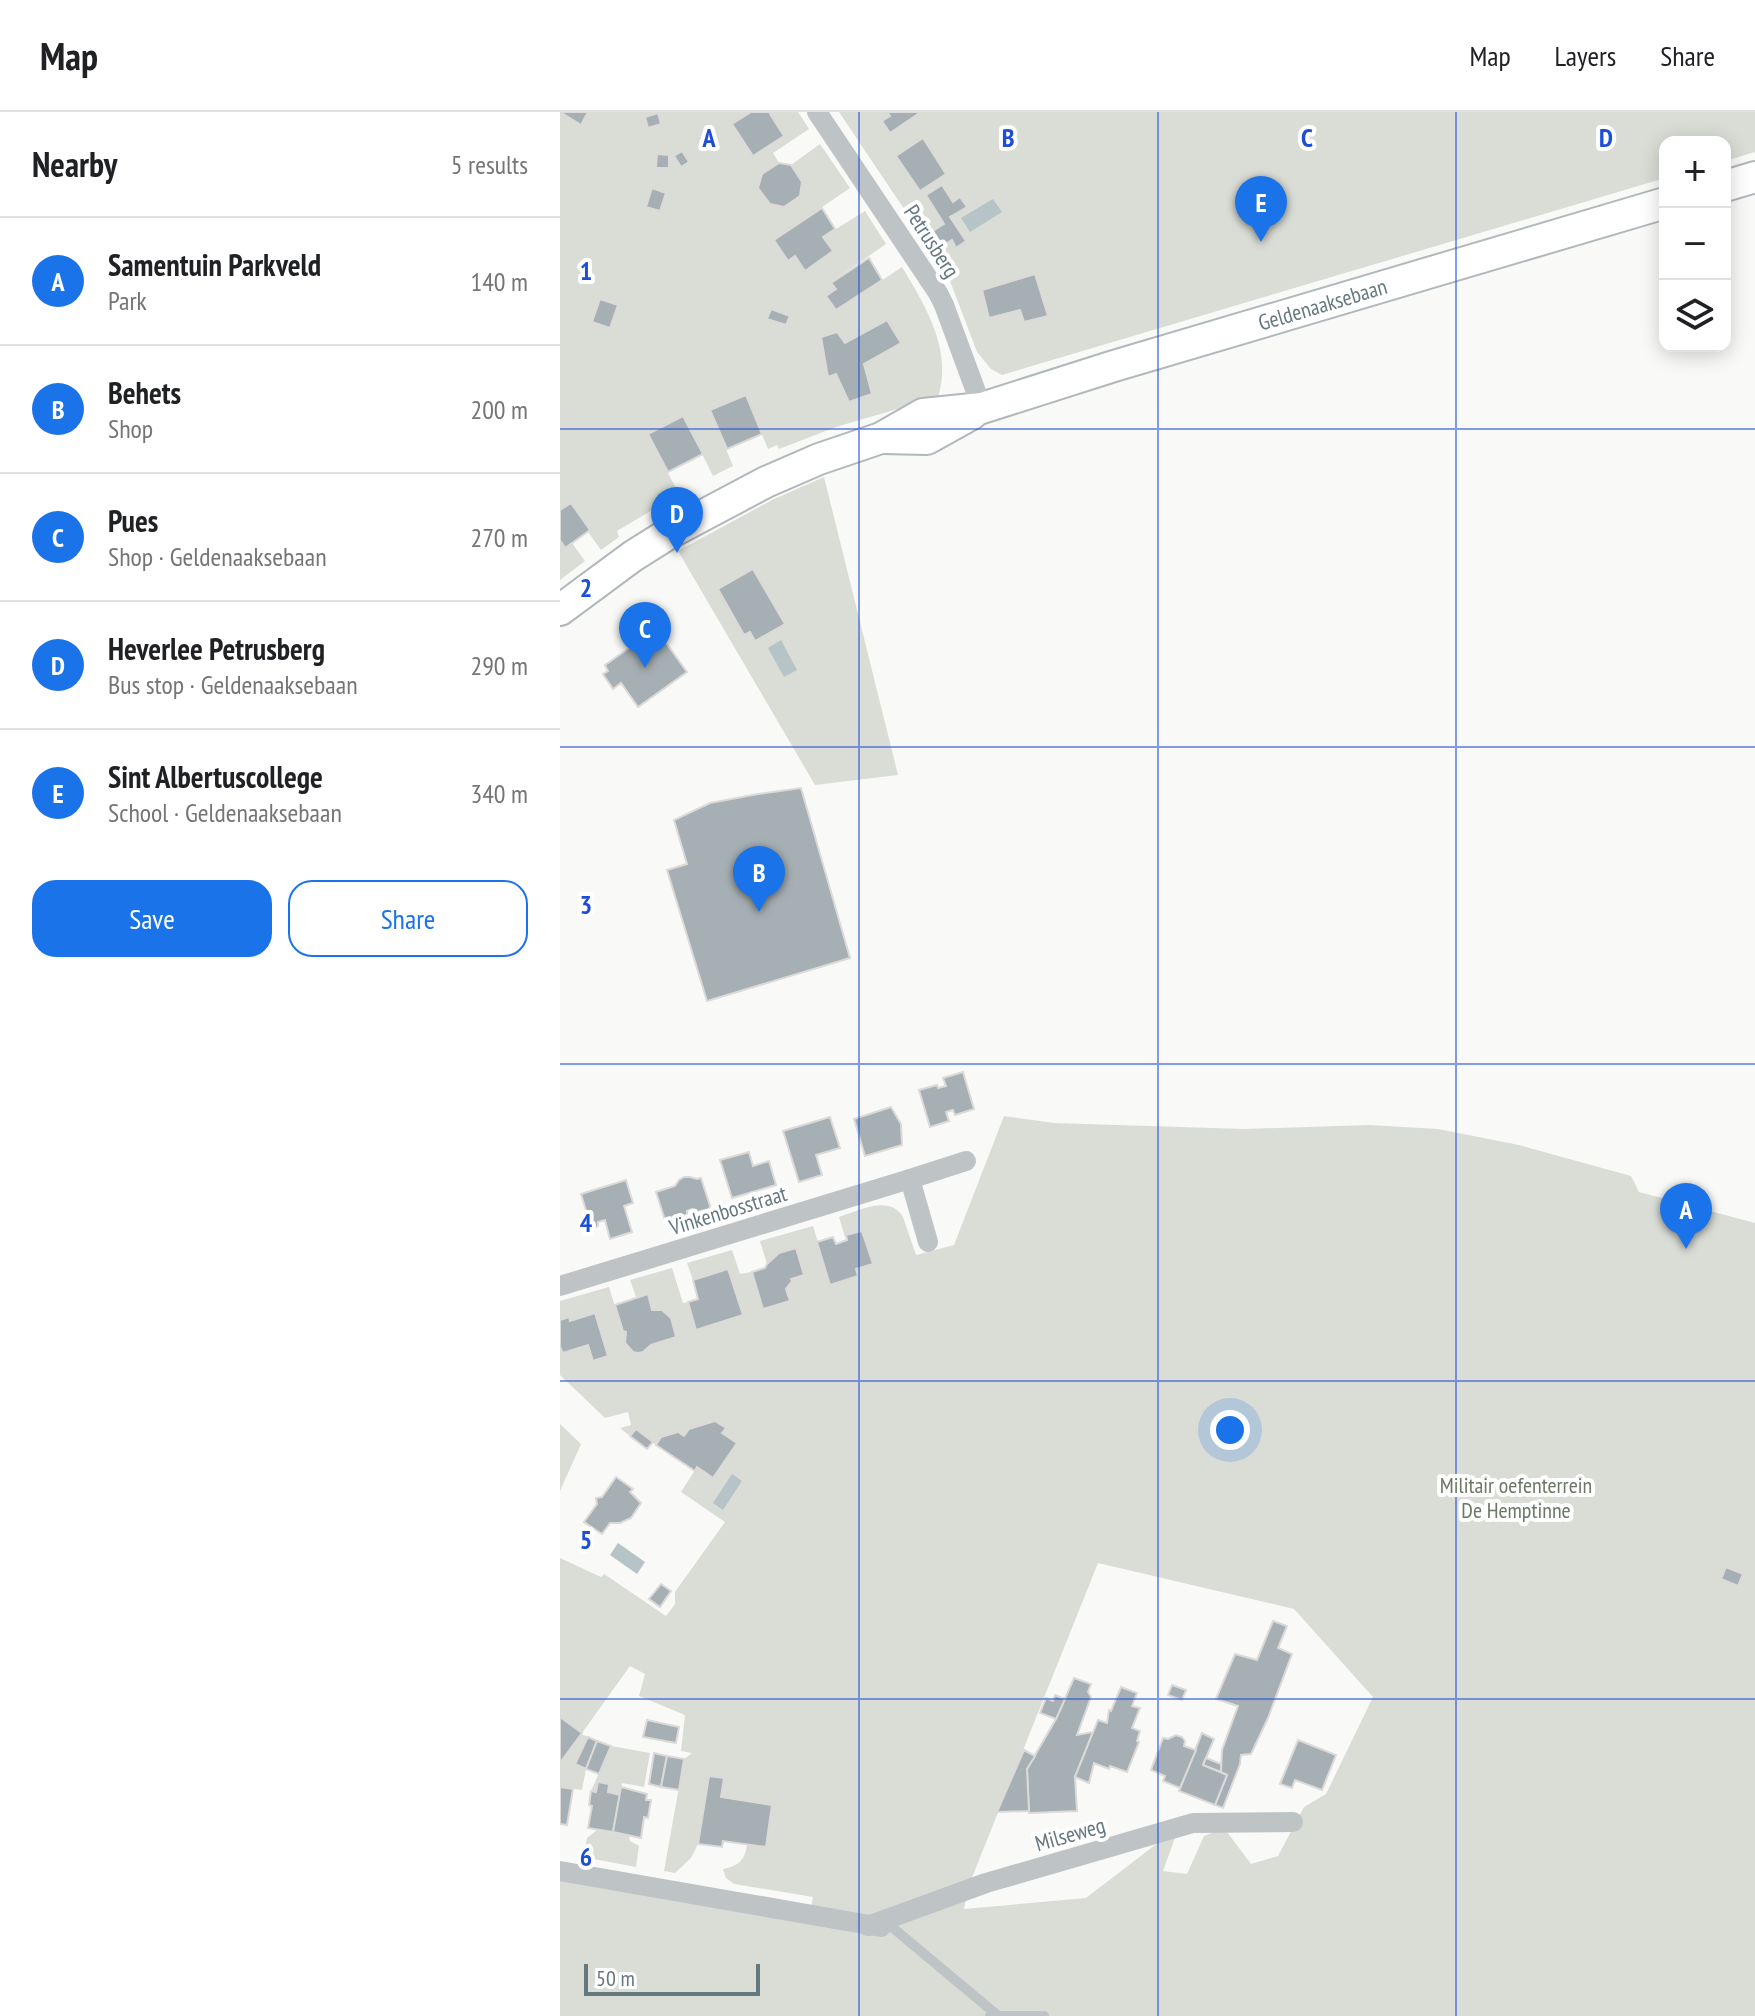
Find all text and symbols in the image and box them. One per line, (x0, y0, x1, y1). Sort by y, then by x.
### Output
text: Map (40, 31, 98, 80)
text: Map (1469, 37, 1511, 74)
text: Layers (1555, 37, 1616, 74)
text: Share (1660, 37, 1715, 74)
text: A (701, 121, 716, 154)
text: B (1002, 121, 1015, 154)
text: C (1301, 121, 1313, 154)
text: D (1599, 121, 1613, 154)
map controls (1659, 136, 1731, 352)
button: + (1659, 136, 1731, 208)
text: Nearby (32, 142, 117, 186)
text: 5 results (451, 148, 528, 181)
pin: E (1235, 176, 1287, 242)
street label: Petrusberg (898, 199, 966, 283)
button: − (1659, 208, 1731, 280)
text: Samentuin Parkveld (108, 245, 321, 284)
text: 1 (580, 254, 592, 287)
text: A (51, 265, 65, 298)
text: 140 m (470, 265, 528, 298)
street label: Geldenaaksebaan (1255, 272, 1390, 337)
button: layers (1659, 280, 1731, 352)
text: Park (108, 284, 147, 317)
text: Behets (108, 373, 181, 412)
text: B (52, 393, 64, 426)
text: 200 m (470, 393, 528, 426)
text: Shop (108, 412, 153, 445)
pin: D (651, 487, 703, 553)
text: Pues (108, 501, 158, 540)
text: C (52, 521, 64, 554)
text: 270 m (470, 521, 528, 554)
text: Shop · Geldenaaksebaan (108, 540, 327, 573)
text: 2 (580, 571, 592, 604)
pin: C (619, 602, 671, 668)
text: Heverlee Petrusberg (108, 629, 325, 668)
text: D (51, 649, 65, 682)
text: 290 m (470, 649, 528, 682)
text: Bus stop · Geldenaaksebaan (108, 668, 358, 701)
text: Sint Albertuscollege (108, 757, 323, 796)
text: E (52, 777, 64, 810)
text: 340 m (470, 777, 528, 810)
text: School · Geldenaaksebaan (108, 796, 342, 829)
pin: B (733, 846, 785, 912)
button: Save (32, 880, 272, 957)
button: Share (288, 880, 528, 957)
text: 3 (580, 888, 592, 921)
street label: Vinkenbosstraat (665, 1179, 790, 1241)
pin: A (1660, 1183, 1712, 1249)
text: 4 (580, 1206, 593, 1239)
your location (1210, 1410, 1250, 1450)
park label: Militair oefenterrein De Hemptinne (1440, 1471, 1592, 1524)
text: 5 (580, 1523, 592, 1556)
street label: Milseweg (1032, 1811, 1108, 1857)
text: 6 (580, 1840, 592, 1873)
scale bar (584, 1960, 760, 1996)
text: 50 m (596, 1964, 635, 1992)

